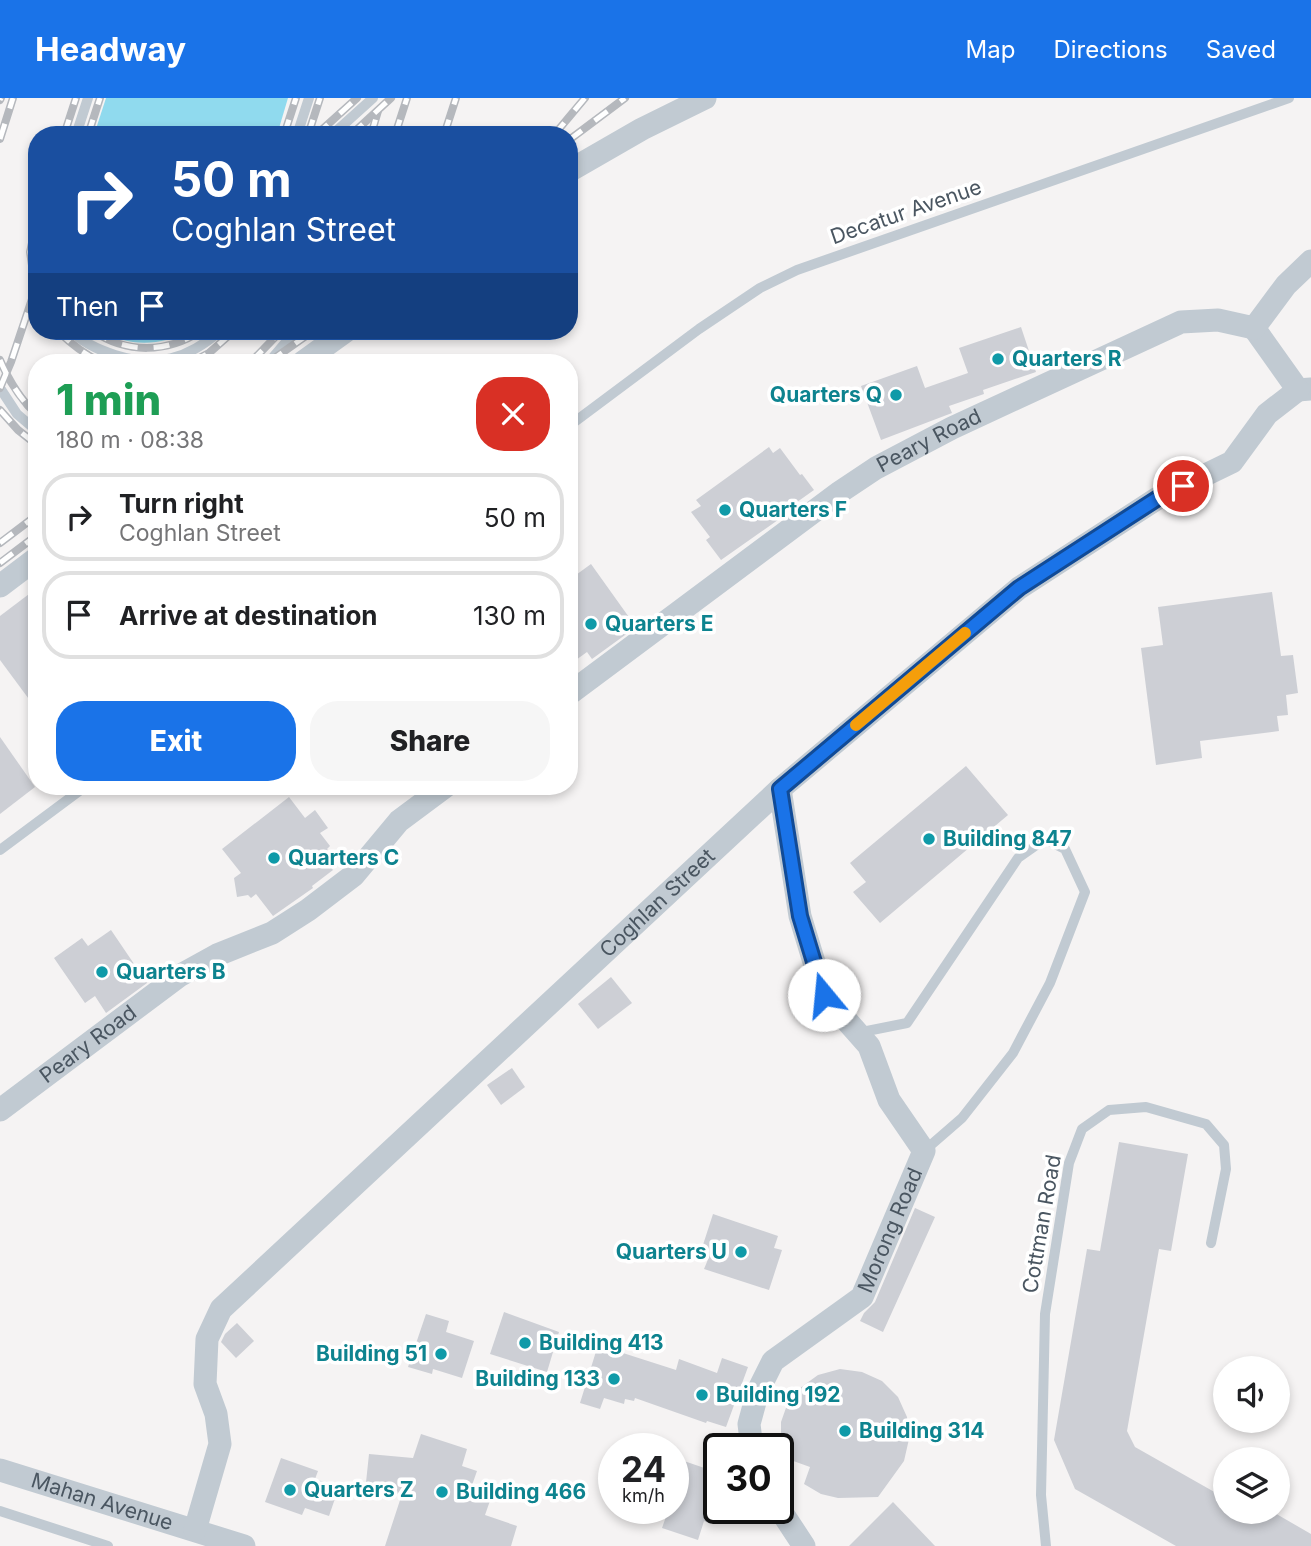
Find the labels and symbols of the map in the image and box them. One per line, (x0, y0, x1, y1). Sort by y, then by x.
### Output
street label: Decatur Avenue (827, 174, 985, 249)
place label: Quarters R (1012, 346, 1122, 371)
marker: Quarters R (990, 351, 1006, 367)
place label: Quarters Q (770, 382, 882, 407)
marker: Quarters Q (888, 387, 904, 403)
street label: Peary Road (872, 403, 985, 477)
pin (1153, 456, 1213, 516)
place label: Quarters F (739, 497, 847, 522)
marker: Quarters F (717, 502, 733, 518)
place label: Quarters E (605, 611, 714, 636)
marker: Quarters E (583, 616, 599, 632)
place label: Building 847 (943, 826, 1072, 851)
marker: Building 847 (921, 831, 937, 847)
street label: Coghlan Street (594, 843, 720, 962)
place label: Quarters C (288, 845, 399, 870)
marker: Quarters C (266, 850, 282, 866)
position arrow (787, 958, 861, 1032)
place label: Quarters B (116, 959, 226, 984)
marker: Quarters B (94, 964, 110, 980)
street label: Peary Road (35, 999, 141, 1088)
street label: Cottman Road (1017, 1153, 1066, 1295)
street label: Morong Road (852, 1164, 927, 1296)
place label: Quarters U (616, 1239, 727, 1264)
marker: Quarters U (733, 1244, 749, 1260)
place label: Building 413 (539, 1330, 664, 1355)
marker: Building 413 (517, 1335, 533, 1351)
place label: Building 51 (316, 1341, 427, 1366)
marker: Building 51 (433, 1346, 449, 1362)
place label: Building 133 (475, 1366, 600, 1391)
marker: Building 133 (606, 1371, 622, 1387)
place label: Building 192 (716, 1382, 841, 1407)
marker: Building 192 (694, 1387, 710, 1403)
place label: Building 314 (859, 1418, 984, 1443)
marker: Building 314 (837, 1423, 853, 1439)
speed limit sign: 30 (703, 1433, 794, 1524)
street label: Mahan Avenue (28, 1468, 176, 1535)
place label: Quarters Z (304, 1477, 414, 1502)
place label: Building 466 (456, 1479, 586, 1504)
marker: Quarters Z (282, 1482, 298, 1498)
marker: Building 466 (434, 1484, 450, 1500)

